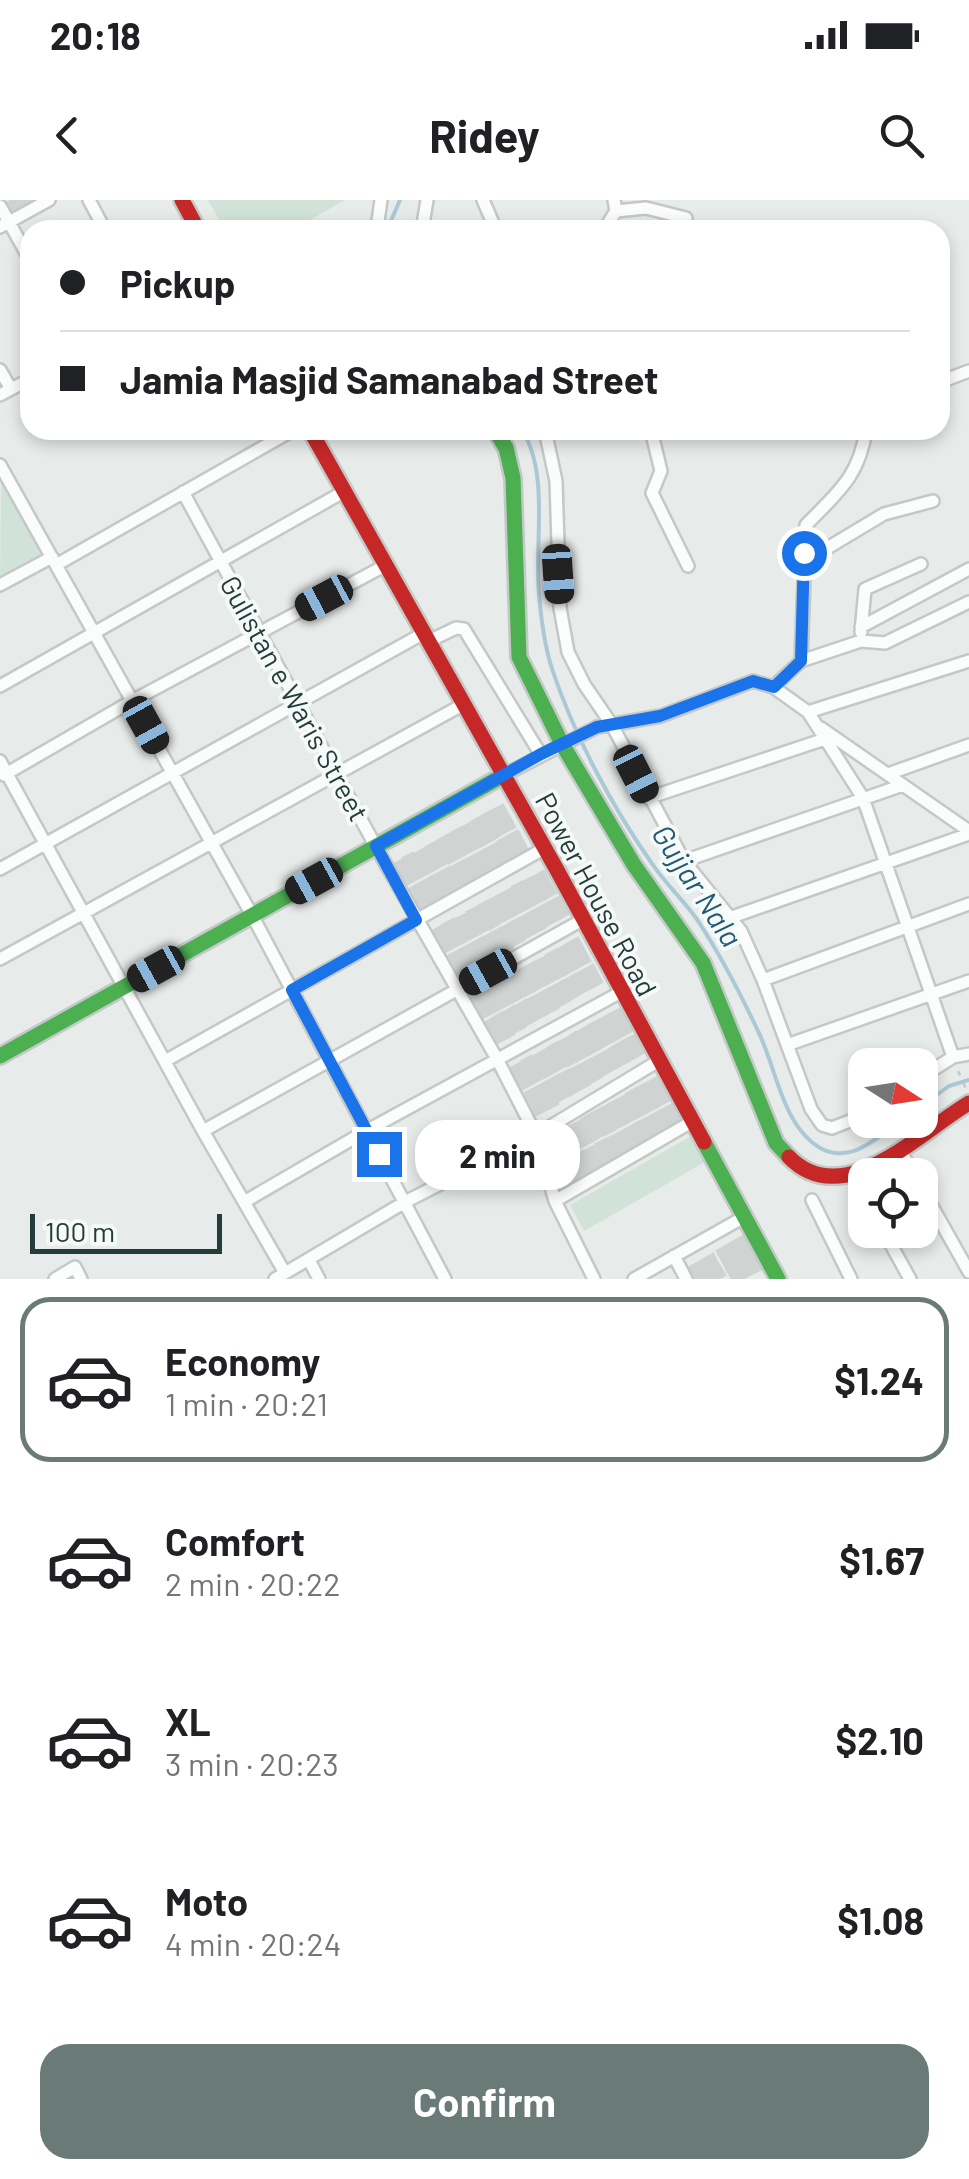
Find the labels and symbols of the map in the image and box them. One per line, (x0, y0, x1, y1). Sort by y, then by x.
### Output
route start (782, 531, 827, 576)
car (541, 543, 575, 605)
street label: Gulistan e Waris Street (213, 569, 377, 827)
car (290, 571, 358, 625)
car (118, 691, 174, 759)
car (609, 740, 663, 808)
street label: Power House Road (529, 786, 665, 1002)
water label: Gujjar Nala (645, 817, 751, 953)
car (280, 853, 348, 909)
car (122, 941, 190, 997)
car (454, 944, 522, 1000)
north arrow (848, 1048, 938, 1138)
callout: 2 min (414, 1119, 579, 1189)
route end (357, 1132, 402, 1177)
scale bar (30, 1209, 222, 1254)

